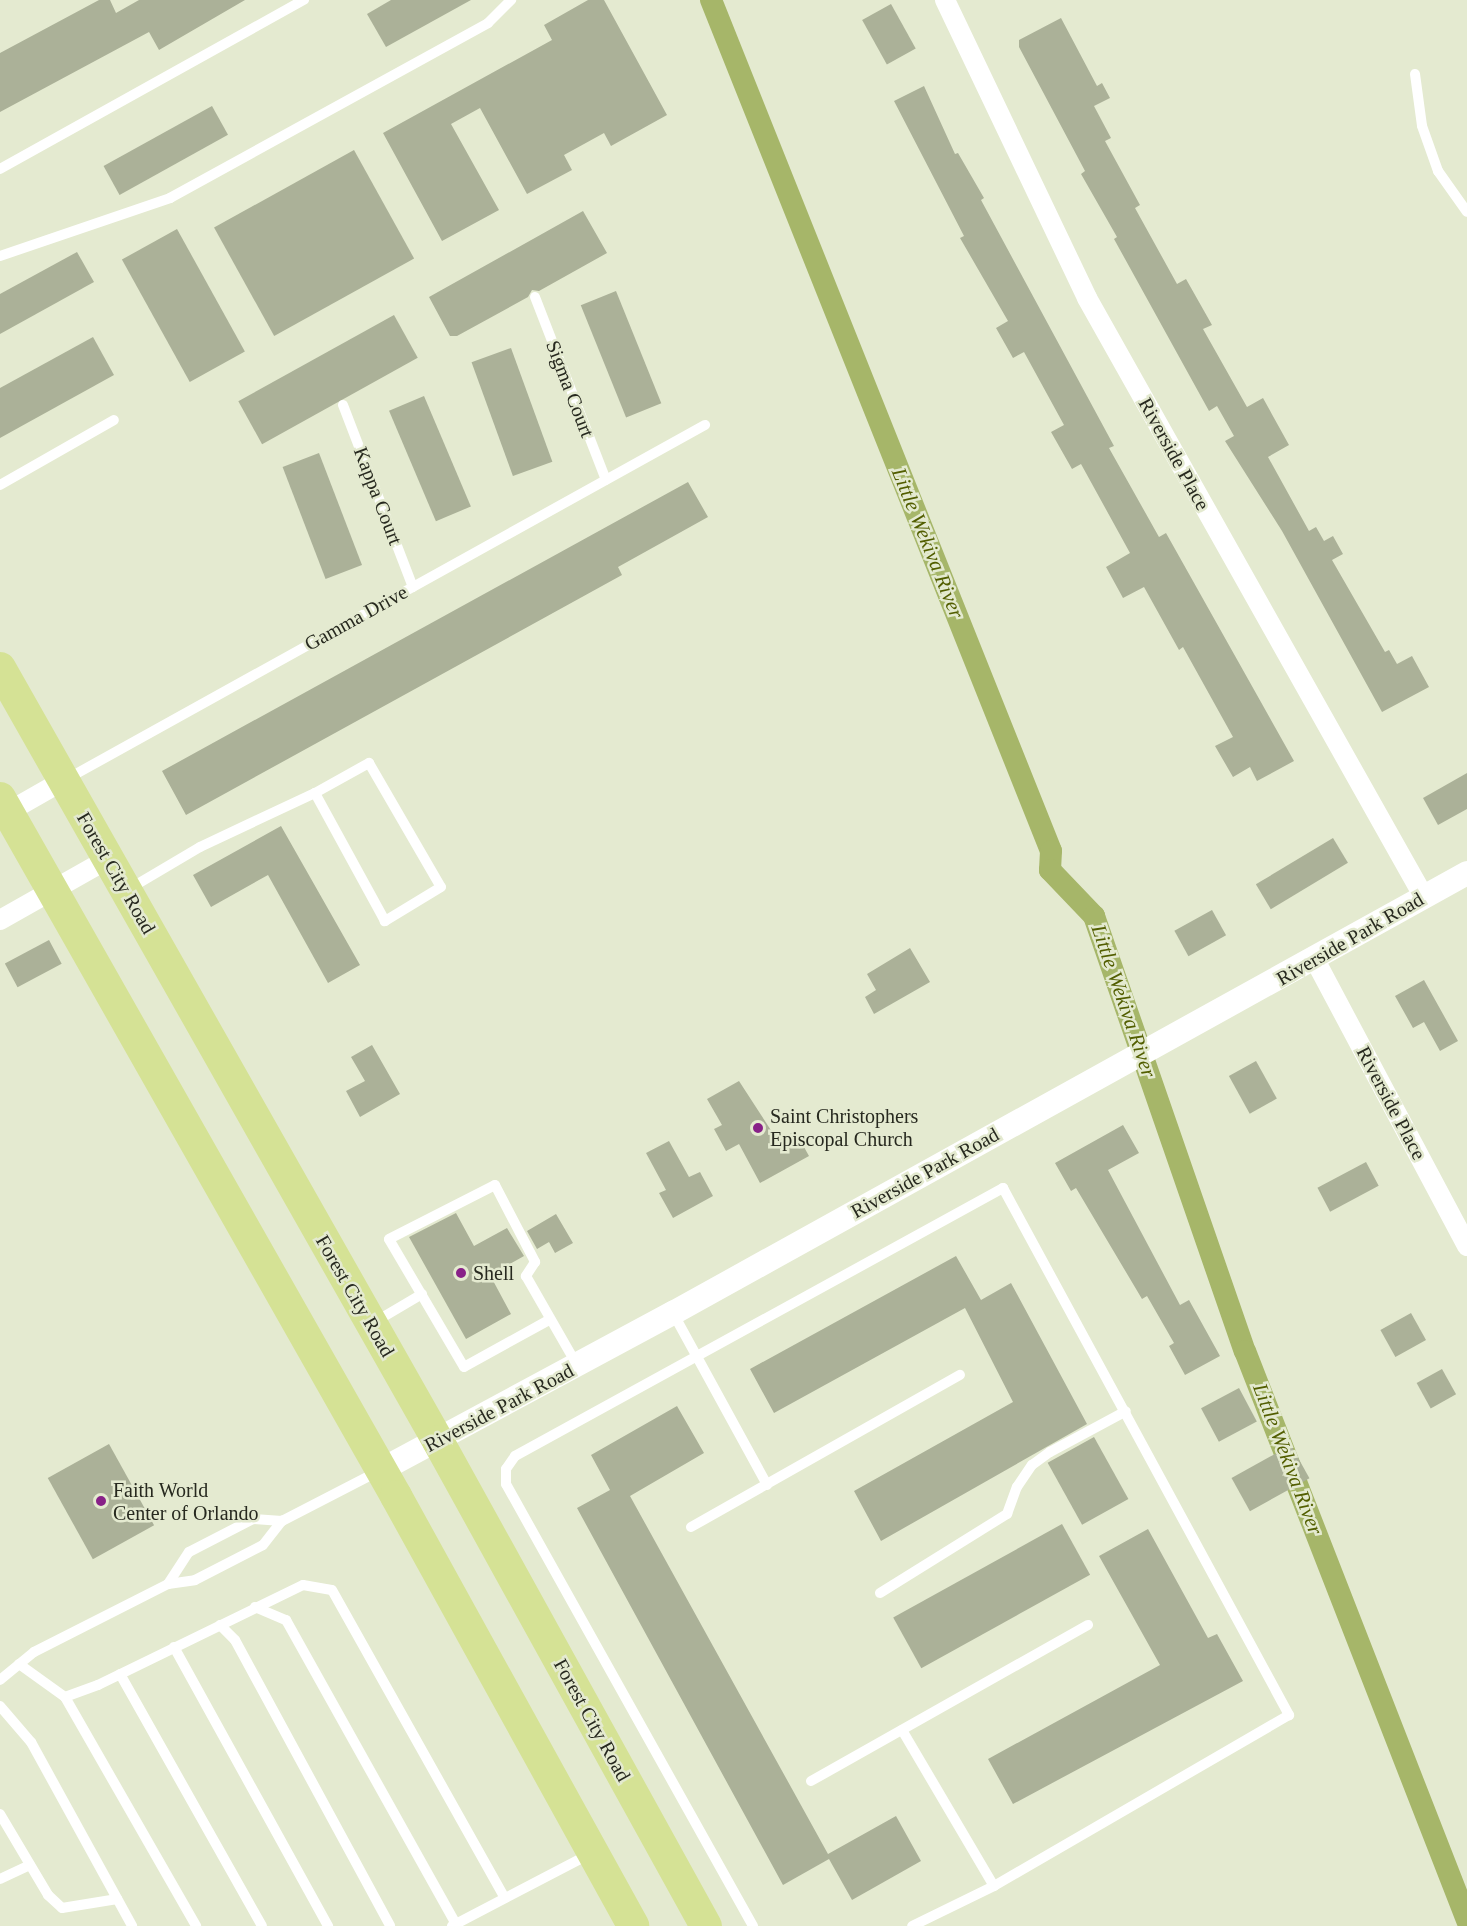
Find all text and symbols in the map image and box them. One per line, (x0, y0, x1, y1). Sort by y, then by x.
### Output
street label: Sigma Court (541, 337, 599, 441)
street label: Riverside Place (1133, 394, 1215, 514)
street label: Kappa Court (348, 444, 408, 548)
water label: Little Wekiva River (886, 464, 970, 622)
street label: Gamma Drive (300, 580, 412, 656)
street label: Forest City Road (71, 808, 161, 938)
street label: Riverside Park Road (1272, 887, 1428, 991)
water label: Little Wekiva River (1086, 921, 1162, 1081)
street label: Riverside Place (1351, 1042, 1431, 1164)
place label: Saint Christophers Episcopal Church (770, 1104, 918, 1151)
marker: Saint Christophers Episcopal Church (751, 1121, 765, 1135)
street label: Riverside Park Road (847, 1122, 1003, 1224)
street label: Forest City Road (310, 1231, 400, 1361)
place label: Shell (473, 1261, 514, 1285)
marker: Shell (454, 1266, 468, 1280)
street label: Riverside Park Road (420, 1359, 578, 1457)
water label: Little Wekiva River (1248, 1380, 1328, 1538)
place label: Faith World Center of Orlando (113, 1478, 259, 1525)
marker: Faith World Center of Orlando (94, 1494, 108, 1508)
street label: Forest City Road (548, 1654, 636, 1786)

